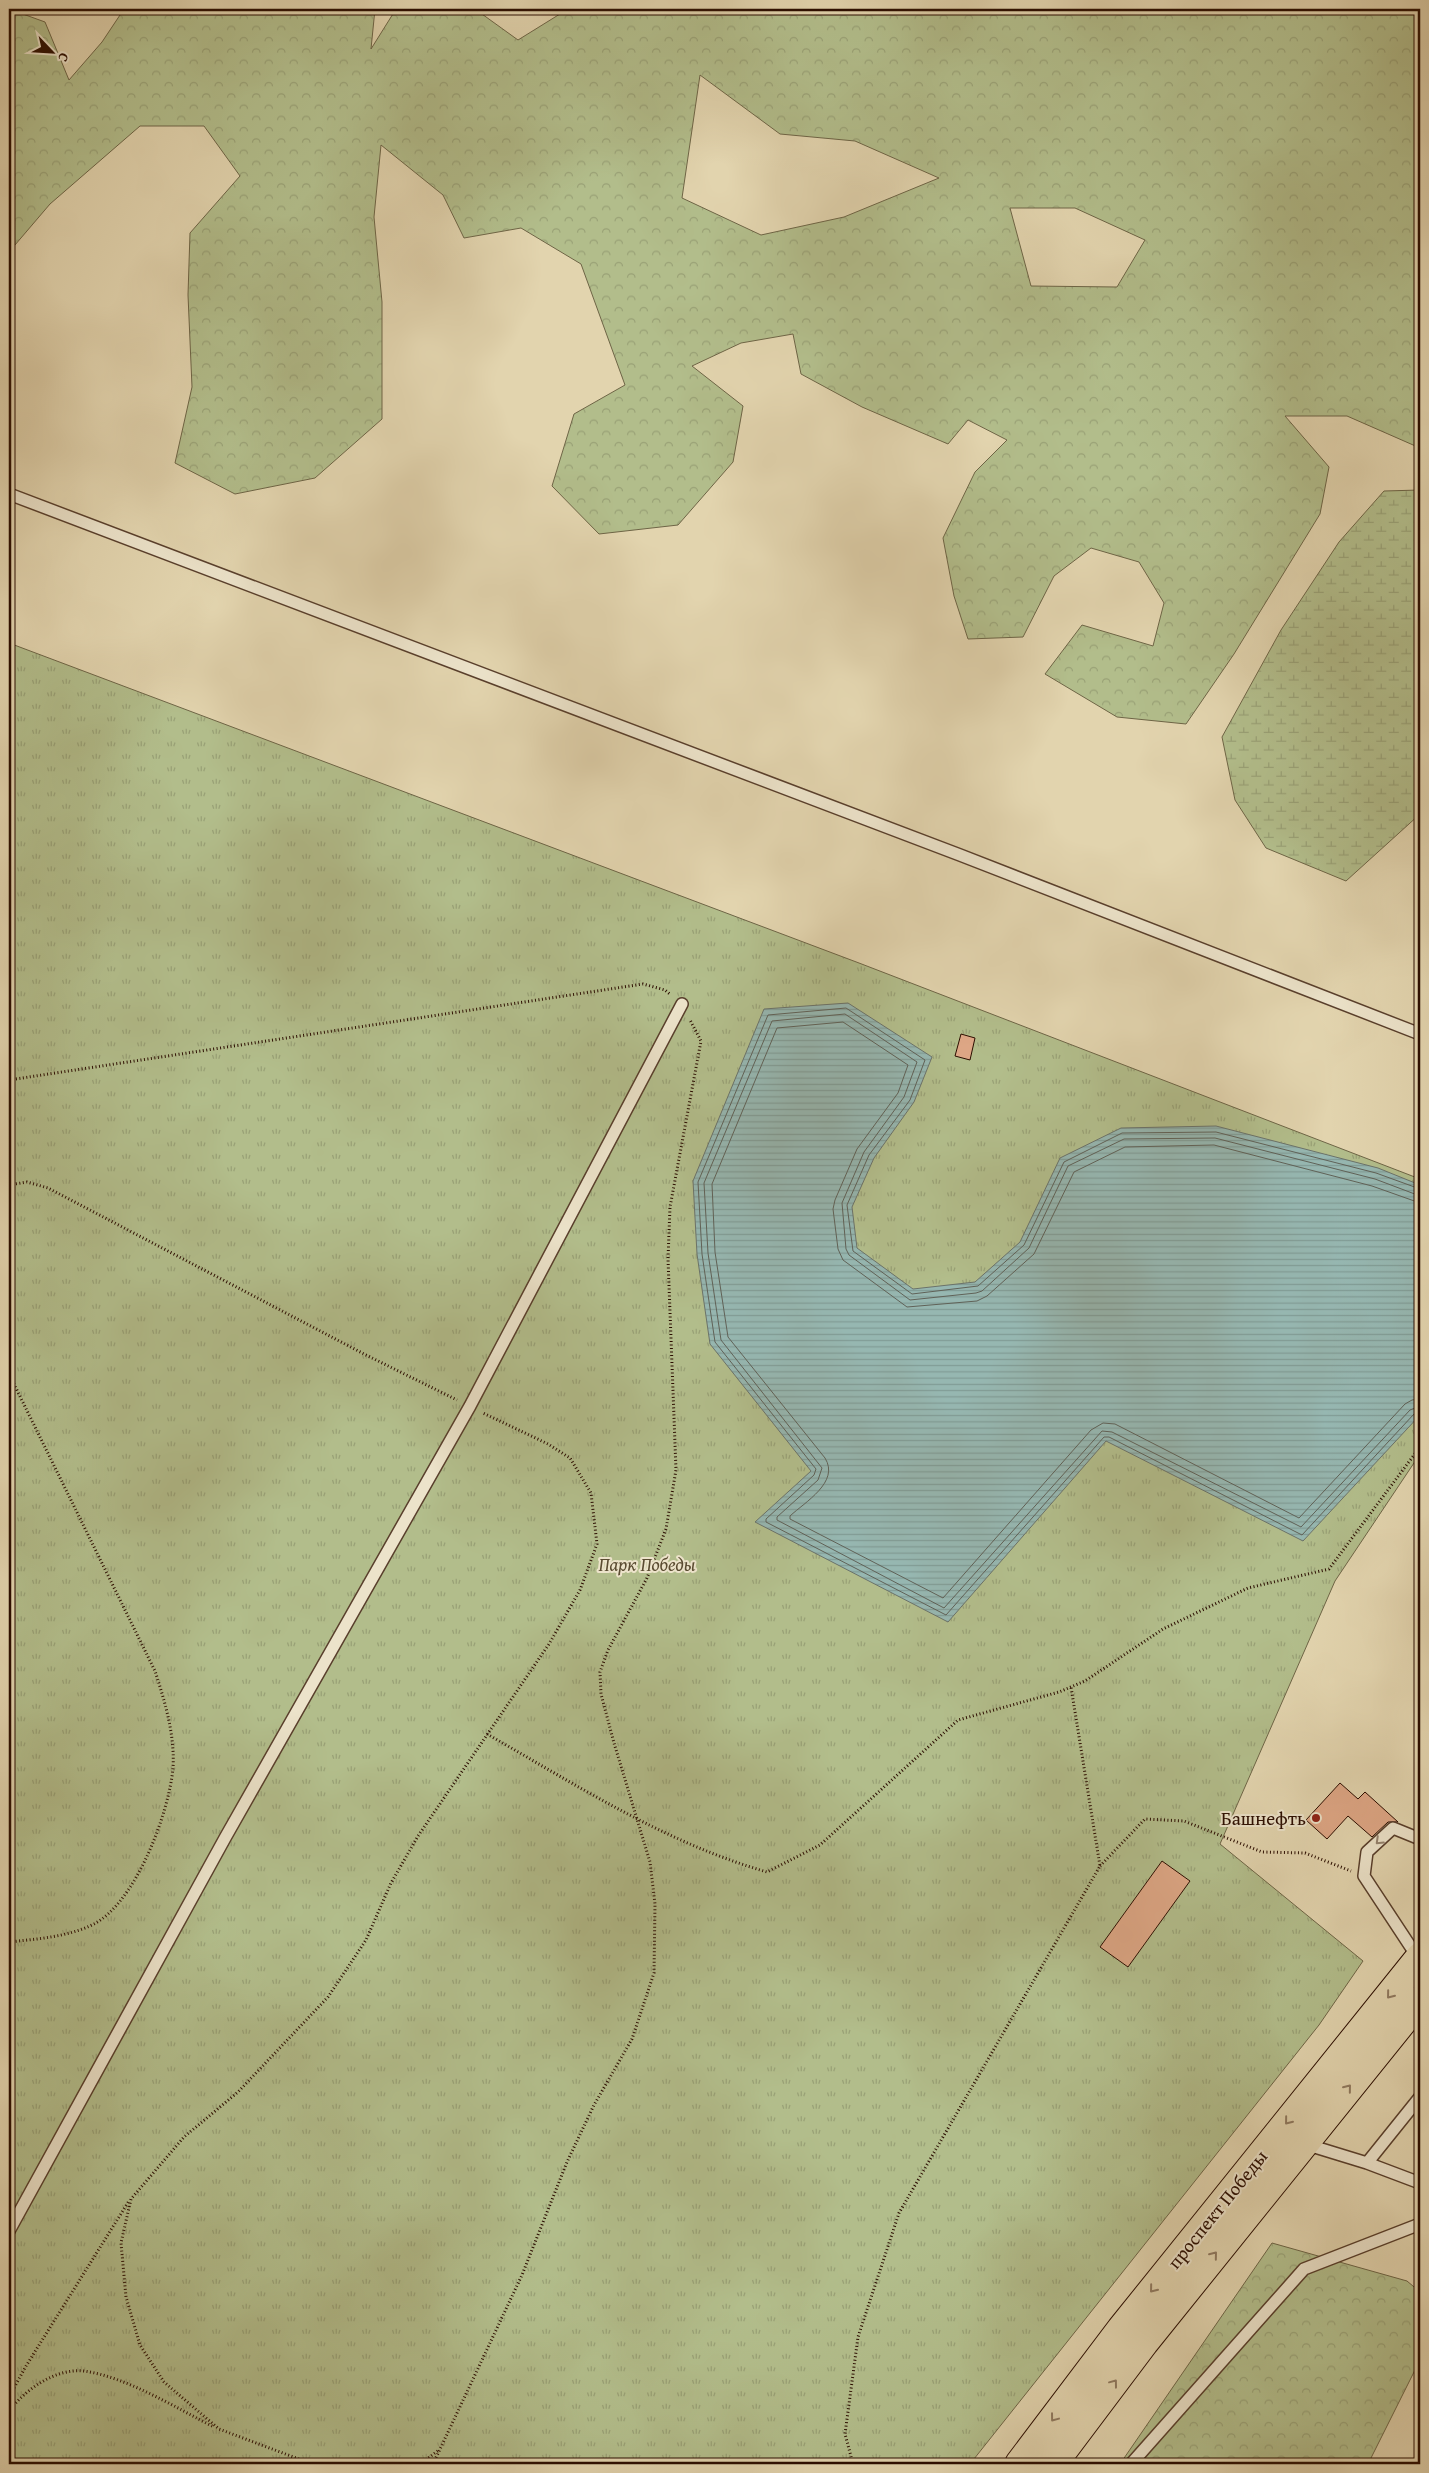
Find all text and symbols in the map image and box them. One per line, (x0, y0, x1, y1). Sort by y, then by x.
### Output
north arrow (28, 28, 78, 78)
text: С (53, 50, 75, 65)
park label: Парк Победы (598, 1550, 696, 1578)
place label: Башнефть (1221, 1804, 1306, 1832)
marker: Башнефть (1310, 1812, 1322, 1824)
one-way arrow (1376, 1835, 1385, 1844)
one-way arrow (1387, 1989, 1395, 1998)
one-way arrow (1343, 2085, 1351, 2094)
one-way arrow (1284, 2116, 1293, 2125)
street label: проспект Победы (1160, 2143, 1274, 2275)
one-way arrow (1208, 2252, 1217, 2261)
one-way arrow (1150, 2283, 1158, 2292)
one-way arrow (1108, 2380, 1116, 2389)
one-way arrow (1051, 2412, 1060, 2422)

